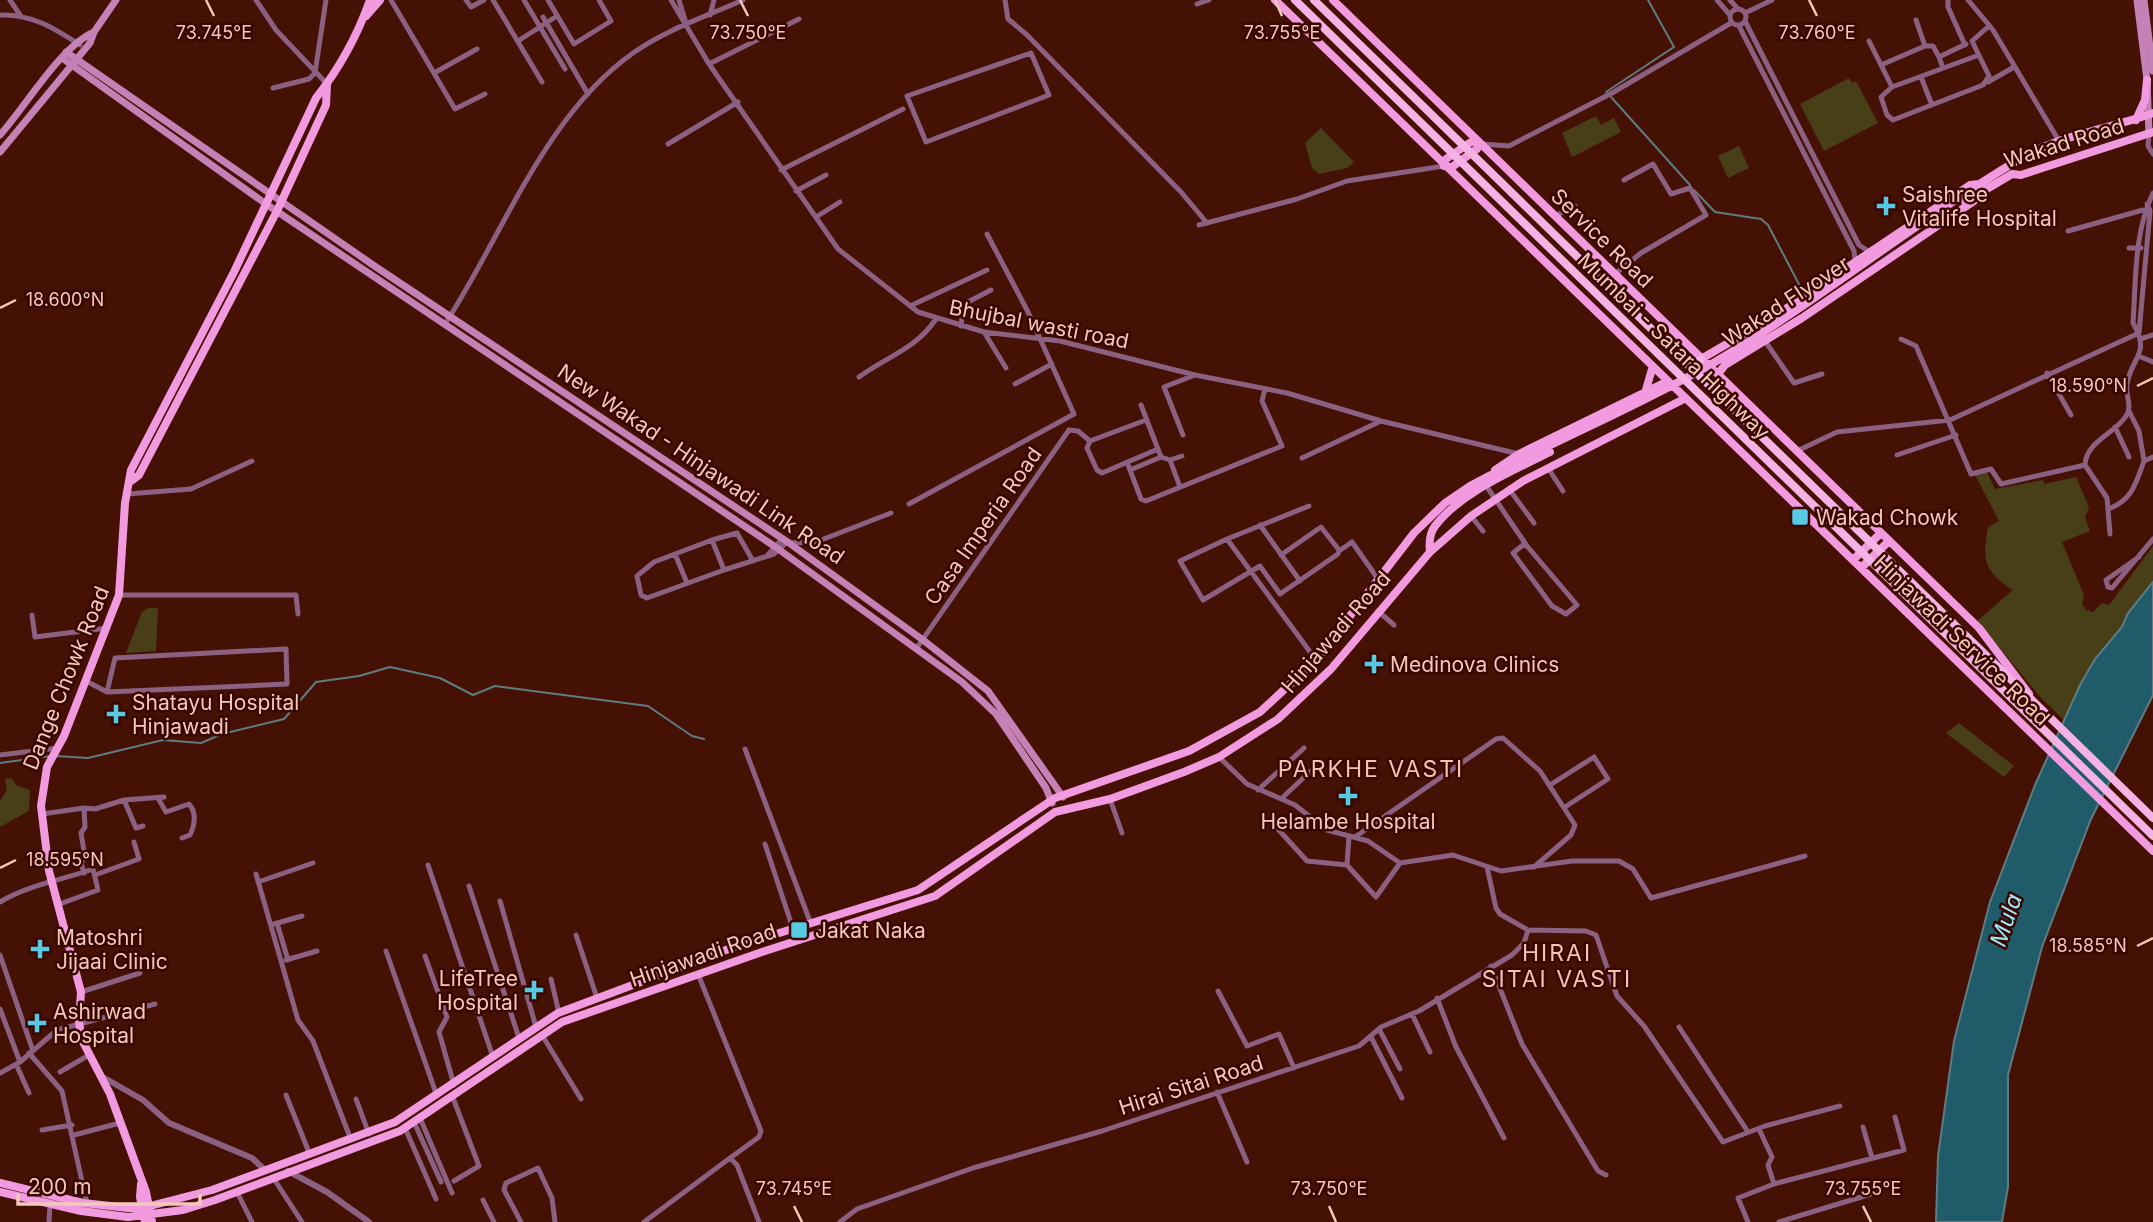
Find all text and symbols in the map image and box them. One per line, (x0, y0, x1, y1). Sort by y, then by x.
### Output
text: 73.745°E (176, 22, 252, 43)
text: 73.750°E (710, 22, 786, 43)
text: 73.755°E (1244, 22, 1320, 43)
text: 73.760°E (1779, 22, 1855, 43)
street label: Wakad Road (2001, 113, 2127, 173)
place label: Saishree Vitalife Hospital (1902, 182, 2057, 231)
street label: Service Road (1546, 183, 1658, 293)
marker: Saishree Vitalife Hospital (1876, 196, 1896, 216)
street label: Mumbai - Satara Highway (1573, 248, 1775, 444)
street label: Wakad Flyover (1718, 251, 1854, 351)
text: 18.600°N (26, 289, 104, 310)
street label: Bhujbal wasti road (947, 294, 1131, 354)
street label: New Wakad - Hinjawadi Link Road (553, 359, 849, 569)
text: 18.590°N (2049, 375, 2127, 396)
street label: Casa Imperia Road (919, 442, 1047, 610)
place label: Wakad Chowk (1816, 505, 1959, 530)
marker: Wakad Chowk (1790, 507, 1810, 527)
street label: Hinjawadi Service Road (1869, 550, 2055, 730)
street label: Hinjawadi Road (1276, 566, 1396, 698)
street label: Dange Chowk Road (18, 583, 114, 773)
place label: Medinova Clinics (1390, 652, 1559, 677)
marker: Medinova Clinics (1364, 654, 1384, 674)
place label: Shatayu Hospital Hinjawadi (132, 690, 299, 739)
marker: Shatayu Hospital Hinjawadi (106, 704, 126, 724)
district label: PARKHE VASTI (1278, 755, 1464, 783)
marker: Helambe Hospital (1338, 786, 1358, 806)
place label: Helambe Hospital (1260, 809, 1436, 834)
text: 18.595°N (26, 849, 104, 870)
water label: Mula (1984, 890, 2028, 950)
street label: Hinjawadi Road (626, 918, 780, 992)
place label: Jakat Naka (815, 918, 926, 943)
marker: Jakat Naka (789, 920, 809, 940)
place label: Matoshri Jijaai Clinic (56, 925, 168, 974)
text: 18.585°N (2049, 935, 2127, 956)
marker: Matoshri Jijaai Clinic (30, 939, 50, 959)
district label: HIRAI SITAI VASTI (1482, 939, 1632, 993)
place label: LifeTree Hospital (437, 966, 518, 1015)
marker: LifeTree Hospital (524, 980, 544, 1000)
place label: Ashirwad Hospital (53, 999, 146, 1048)
marker: Ashirwad Hospital (27, 1013, 47, 1033)
street label: Hirai Sitai Road (1116, 1050, 1266, 1120)
scale bar (18, 1162, 200, 1206)
text: 200 m (28, 1174, 92, 1199)
text: 73.745°E (756, 1178, 832, 1199)
text: 73.750°E (1291, 1178, 1367, 1199)
text: 73.755°E (1825, 1178, 1901, 1199)

